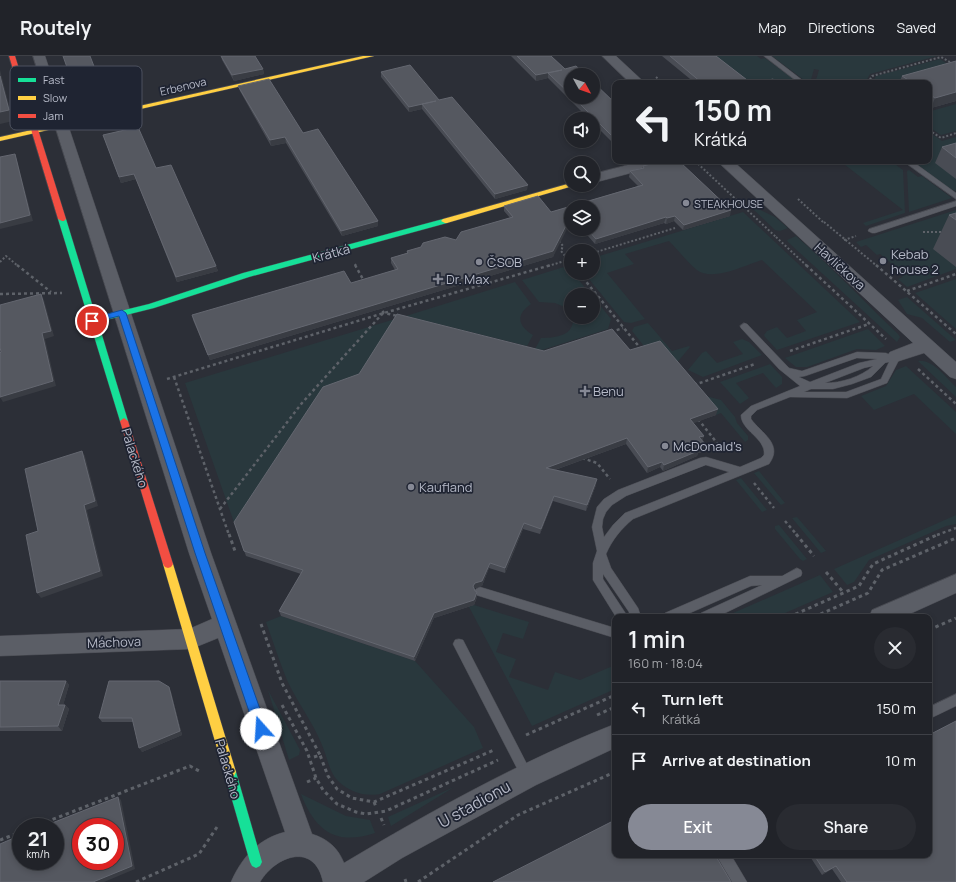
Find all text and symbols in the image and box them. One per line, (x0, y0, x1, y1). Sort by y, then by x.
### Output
text: Routely (20, 15, 91, 41)
text: Map (758, 18, 786, 37)
text: Directions (808, 18, 875, 37)
text: Saved (897, 18, 936, 37)
legend (10, 66, 142, 130)
north arrow (564, 68, 600, 104)
map controls (564, 68, 600, 324)
text: Fast (43, 72, 65, 87)
street label: Erbenova (158, 73, 208, 99)
text: Slow (43, 90, 68, 105)
text: 150 m (694, 91, 772, 129)
icon: left (628, 96, 680, 148)
text: Jam (43, 108, 64, 123)
button: sound (564, 112, 600, 148)
text: Krátká (694, 127, 747, 151)
button: search (564, 156, 600, 192)
place label: STEAKHOUSE (694, 196, 763, 211)
marker: STEAKHOUSE (681, 198, 691, 208)
button: layers (564, 200, 600, 236)
street label: Havlíčkova (811, 238, 869, 294)
street label: Krátká (310, 239, 352, 267)
button: + (564, 244, 600, 280)
place label: Kebab house 2 (891, 245, 939, 278)
place label: ČSOB (487, 253, 522, 271)
marker: Kebab house 2 (878, 256, 888, 266)
marker: ČSOB (474, 257, 484, 267)
place label: Dr. Max (446, 270, 489, 288)
marker: Dr. Max (433, 274, 443, 284)
button: − (564, 288, 600, 324)
pin (75, 304, 109, 338)
icon: arrive (81, 310, 103, 332)
place label: Benu (593, 382, 624, 400)
marker: Benu (580, 386, 590, 396)
street label: Palackého (117, 426, 153, 490)
place label: McDonald's (673, 437, 742, 455)
marker: McDonald's (660, 441, 670, 451)
place label: Kaufland (419, 478, 472, 496)
marker: Kaufland (406, 482, 416, 492)
text: 1 min (628, 622, 685, 655)
button: close (874, 627, 916, 669)
street label: Máchova (87, 632, 141, 652)
text: 160 m · 18:04 (628, 654, 703, 672)
text: Turn left (662, 689, 724, 710)
icon: left (628, 698, 650, 720)
text: 150 m (877, 698, 916, 719)
position arrow (240, 708, 282, 750)
text: Krátká (662, 710, 700, 728)
street label: Palackého (211, 737, 245, 801)
icon: arrive (628, 750, 650, 772)
text: Arrive at destination (662, 750, 811, 771)
text: 10 m (885, 750, 916, 771)
street label: U stadionu (434, 775, 514, 833)
button: Exit (628, 804, 768, 850)
button: Share (776, 804, 916, 850)
speed limit sign: 30 (72, 818, 124, 870)
text: 21 (28, 825, 48, 852)
text: km/h (26, 847, 50, 861)

